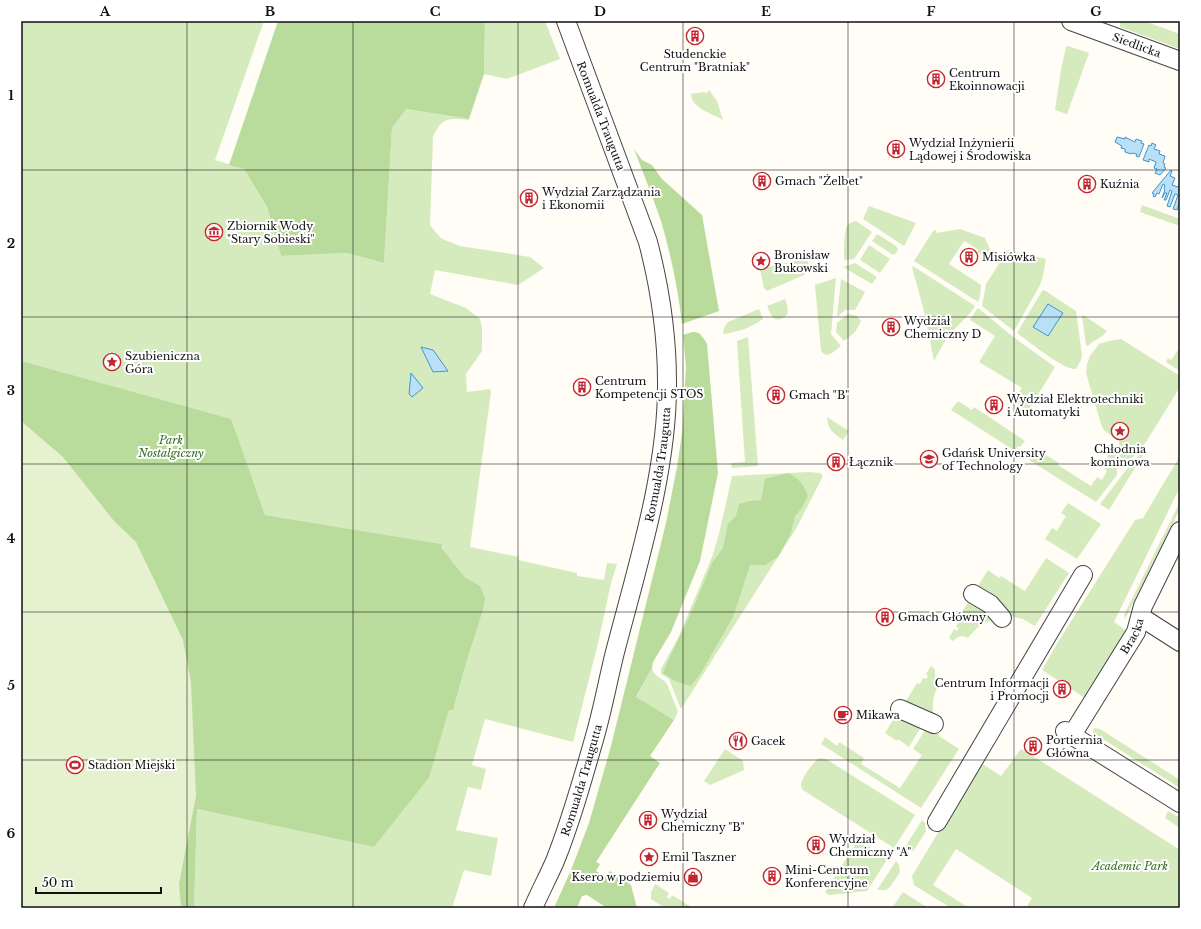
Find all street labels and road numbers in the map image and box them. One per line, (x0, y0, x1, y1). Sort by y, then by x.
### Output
street label: Siedlicka (1110, 30, 1164, 61)
street label: Romualda Traugutta (574, 59, 629, 173)
street label: Romualda Traugutta (642, 406, 674, 523)
street label: Bracka (1117, 616, 1147, 657)
street label: Romualda Traugutta (558, 722, 605, 838)

